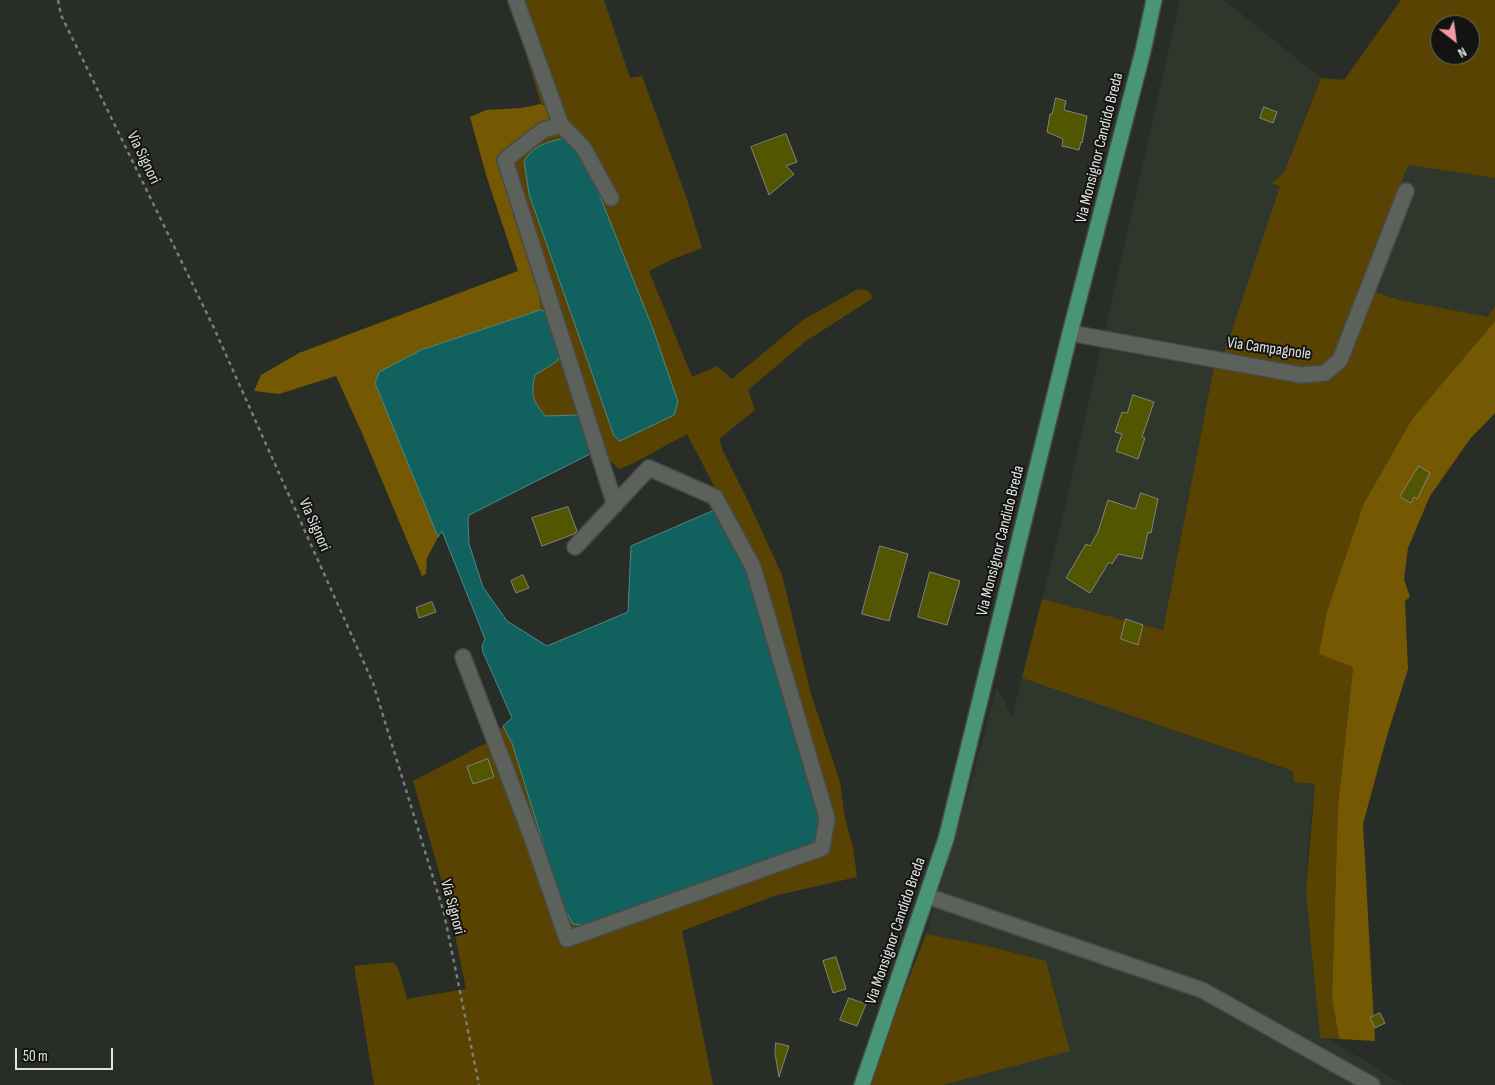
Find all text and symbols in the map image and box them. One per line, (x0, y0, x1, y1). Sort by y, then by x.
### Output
north arrow (1430, 15, 1480, 65)
text: N (1455, 43, 1470, 62)
street label: Via Monsignor Candido Breda (1072, 71, 1128, 225)
street label: Via Signori (122, 129, 164, 187)
street label: Via Campagnole (1226, 334, 1312, 364)
street label: Via Monsignor Candido Breda (973, 464, 1029, 618)
street label: Via Signori (294, 495, 334, 555)
street label: Via Monsignor Candido Breda (862, 855, 930, 1007)
street label: Via Signori (435, 877, 469, 937)
scale bar (18, 1038, 115, 1070)
text: 50 m (23, 1047, 48, 1066)

